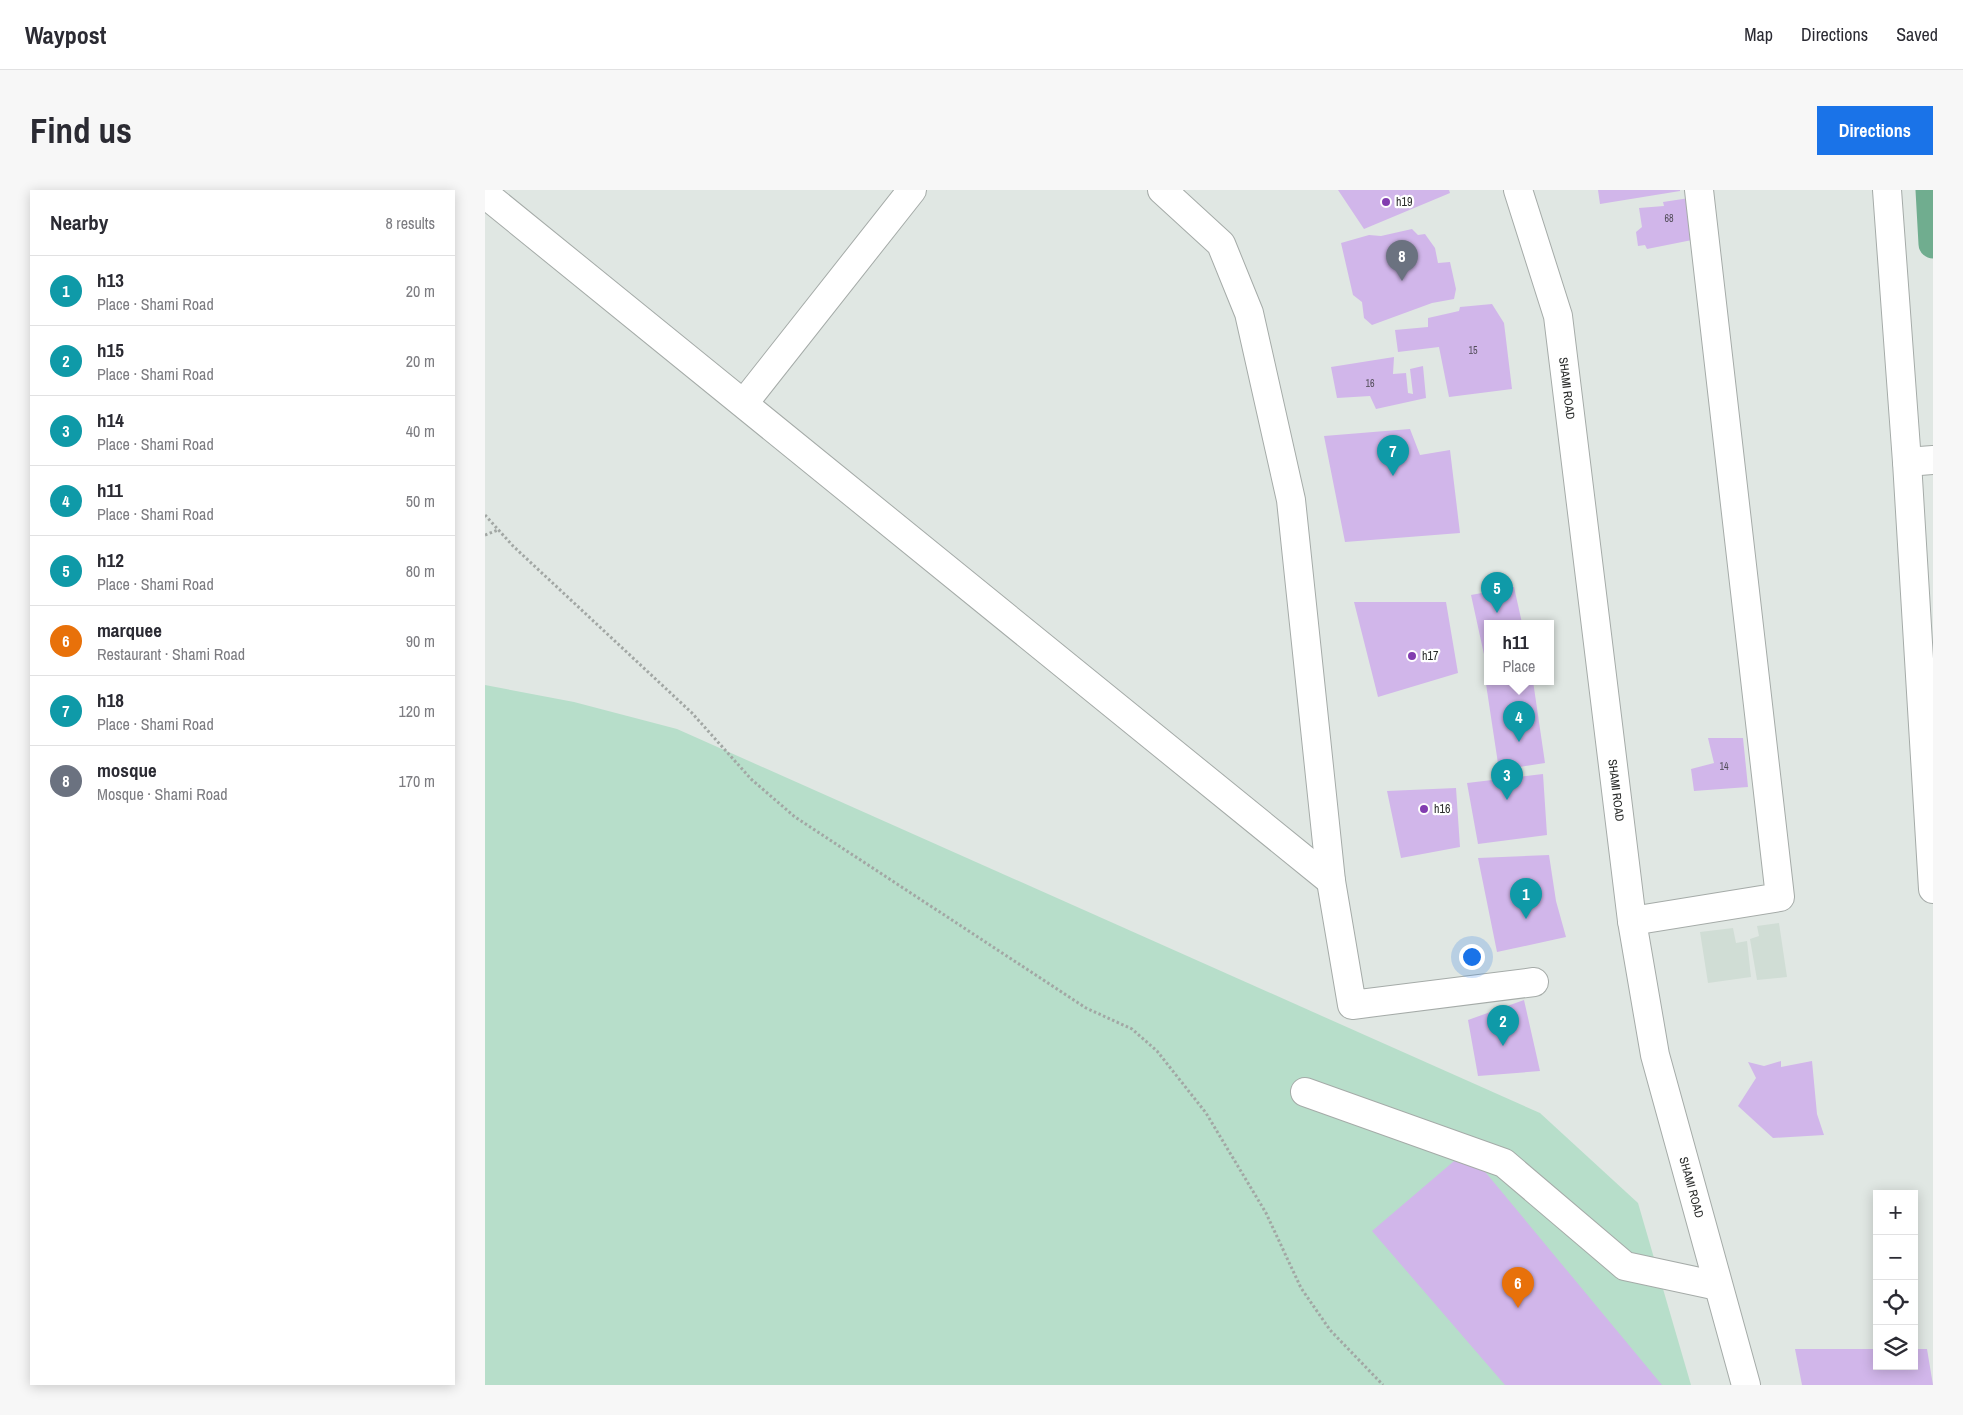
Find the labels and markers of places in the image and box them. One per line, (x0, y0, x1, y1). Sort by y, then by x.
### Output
place label: h19 (1396, 194, 1412, 210)
marker: h19 (1380, 196, 1392, 208)
pin: 8 (1386, 240, 1418, 281)
pin: 7 (1377, 435, 1409, 476)
pin: 5 (1481, 572, 1513, 613)
place label: h17 (1422, 648, 1439, 664)
marker: h17 (1406, 650, 1418, 662)
pin: 4 (1503, 701, 1535, 742)
pin: 3 (1491, 759, 1523, 800)
place label: h16 (1434, 801, 1450, 817)
marker: h16 (1418, 803, 1430, 815)
pin: 1 (1510, 878, 1542, 919)
pin: 2 (1487, 1005, 1519, 1046)
pin: 6 (1502, 1267, 1534, 1308)

